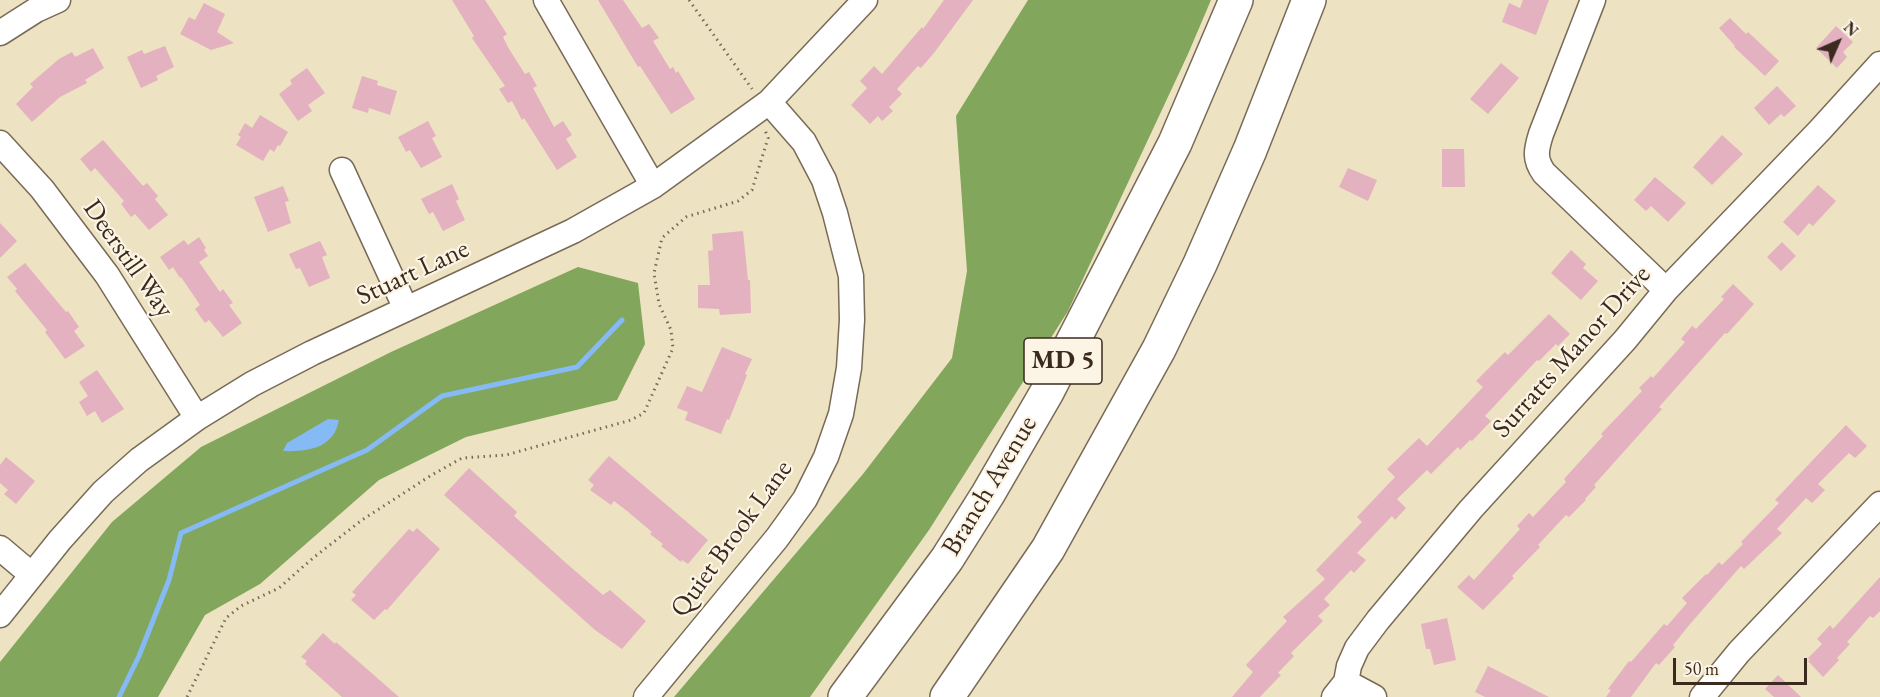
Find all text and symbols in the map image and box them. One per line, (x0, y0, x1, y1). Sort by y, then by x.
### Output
north arrow (1808, 12, 1868, 72)
text: N (1839, 17, 1863, 41)
street label: Deerstill Way (76, 194, 180, 324)
street label: Stuart Lane (352, 233, 474, 313)
street label: Surratts Manor Drive (1486, 259, 1658, 445)
road number: MD 5 (1024, 338, 1102, 384)
street label: Branch Avenue (936, 410, 1044, 562)
street label: Quiet Brook Lane (664, 454, 800, 624)
scale bar (1676, 646, 1810, 684)
text: 50 m (1684, 657, 1719, 680)

